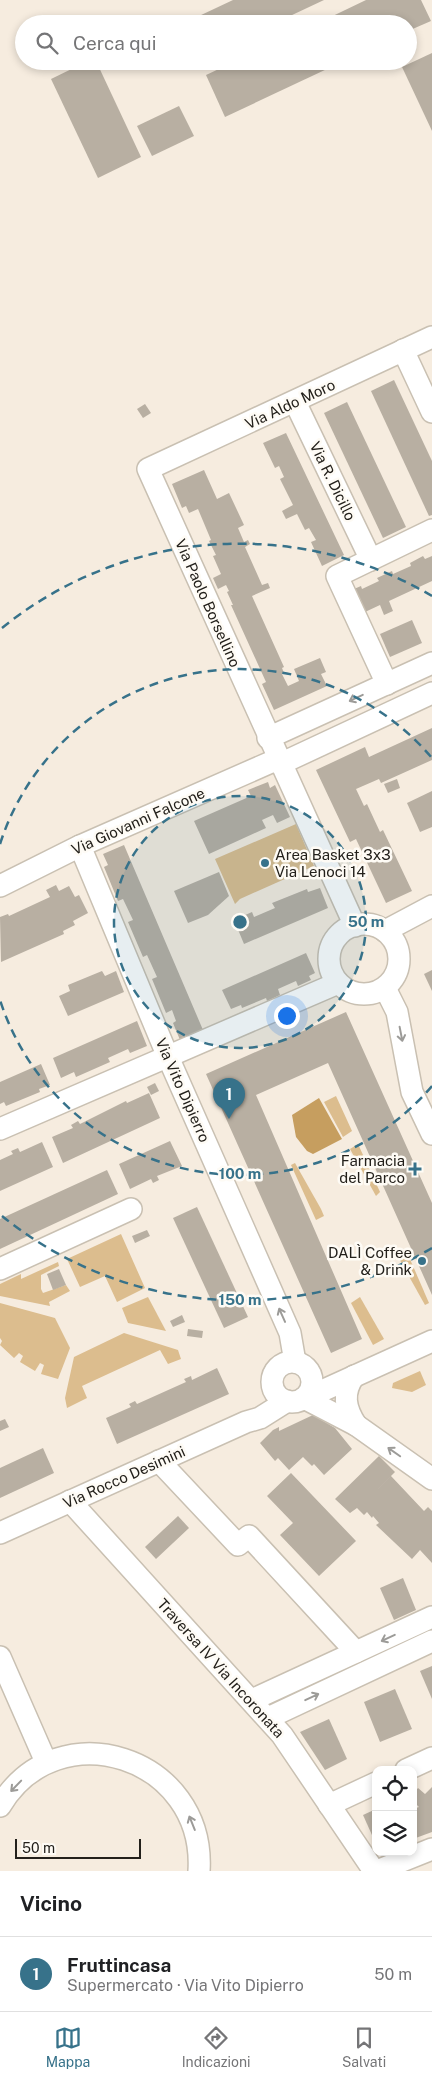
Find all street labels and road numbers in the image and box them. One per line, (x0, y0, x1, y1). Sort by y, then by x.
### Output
street label: Via Aldo Moro (242, 376, 338, 432)
street label: Via R. Dicillo (307, 439, 359, 523)
street label: Via Paolo Borsellino (172, 536, 244, 670)
street label: Via Giovanni Falcone (69, 784, 207, 858)
street label: Via Vito Dipierro (152, 1035, 214, 1145)
street label: Via Rocco Desimini (60, 1442, 188, 1512)
street label: Traversa IV Via Incoronata (154, 1595, 288, 1741)

